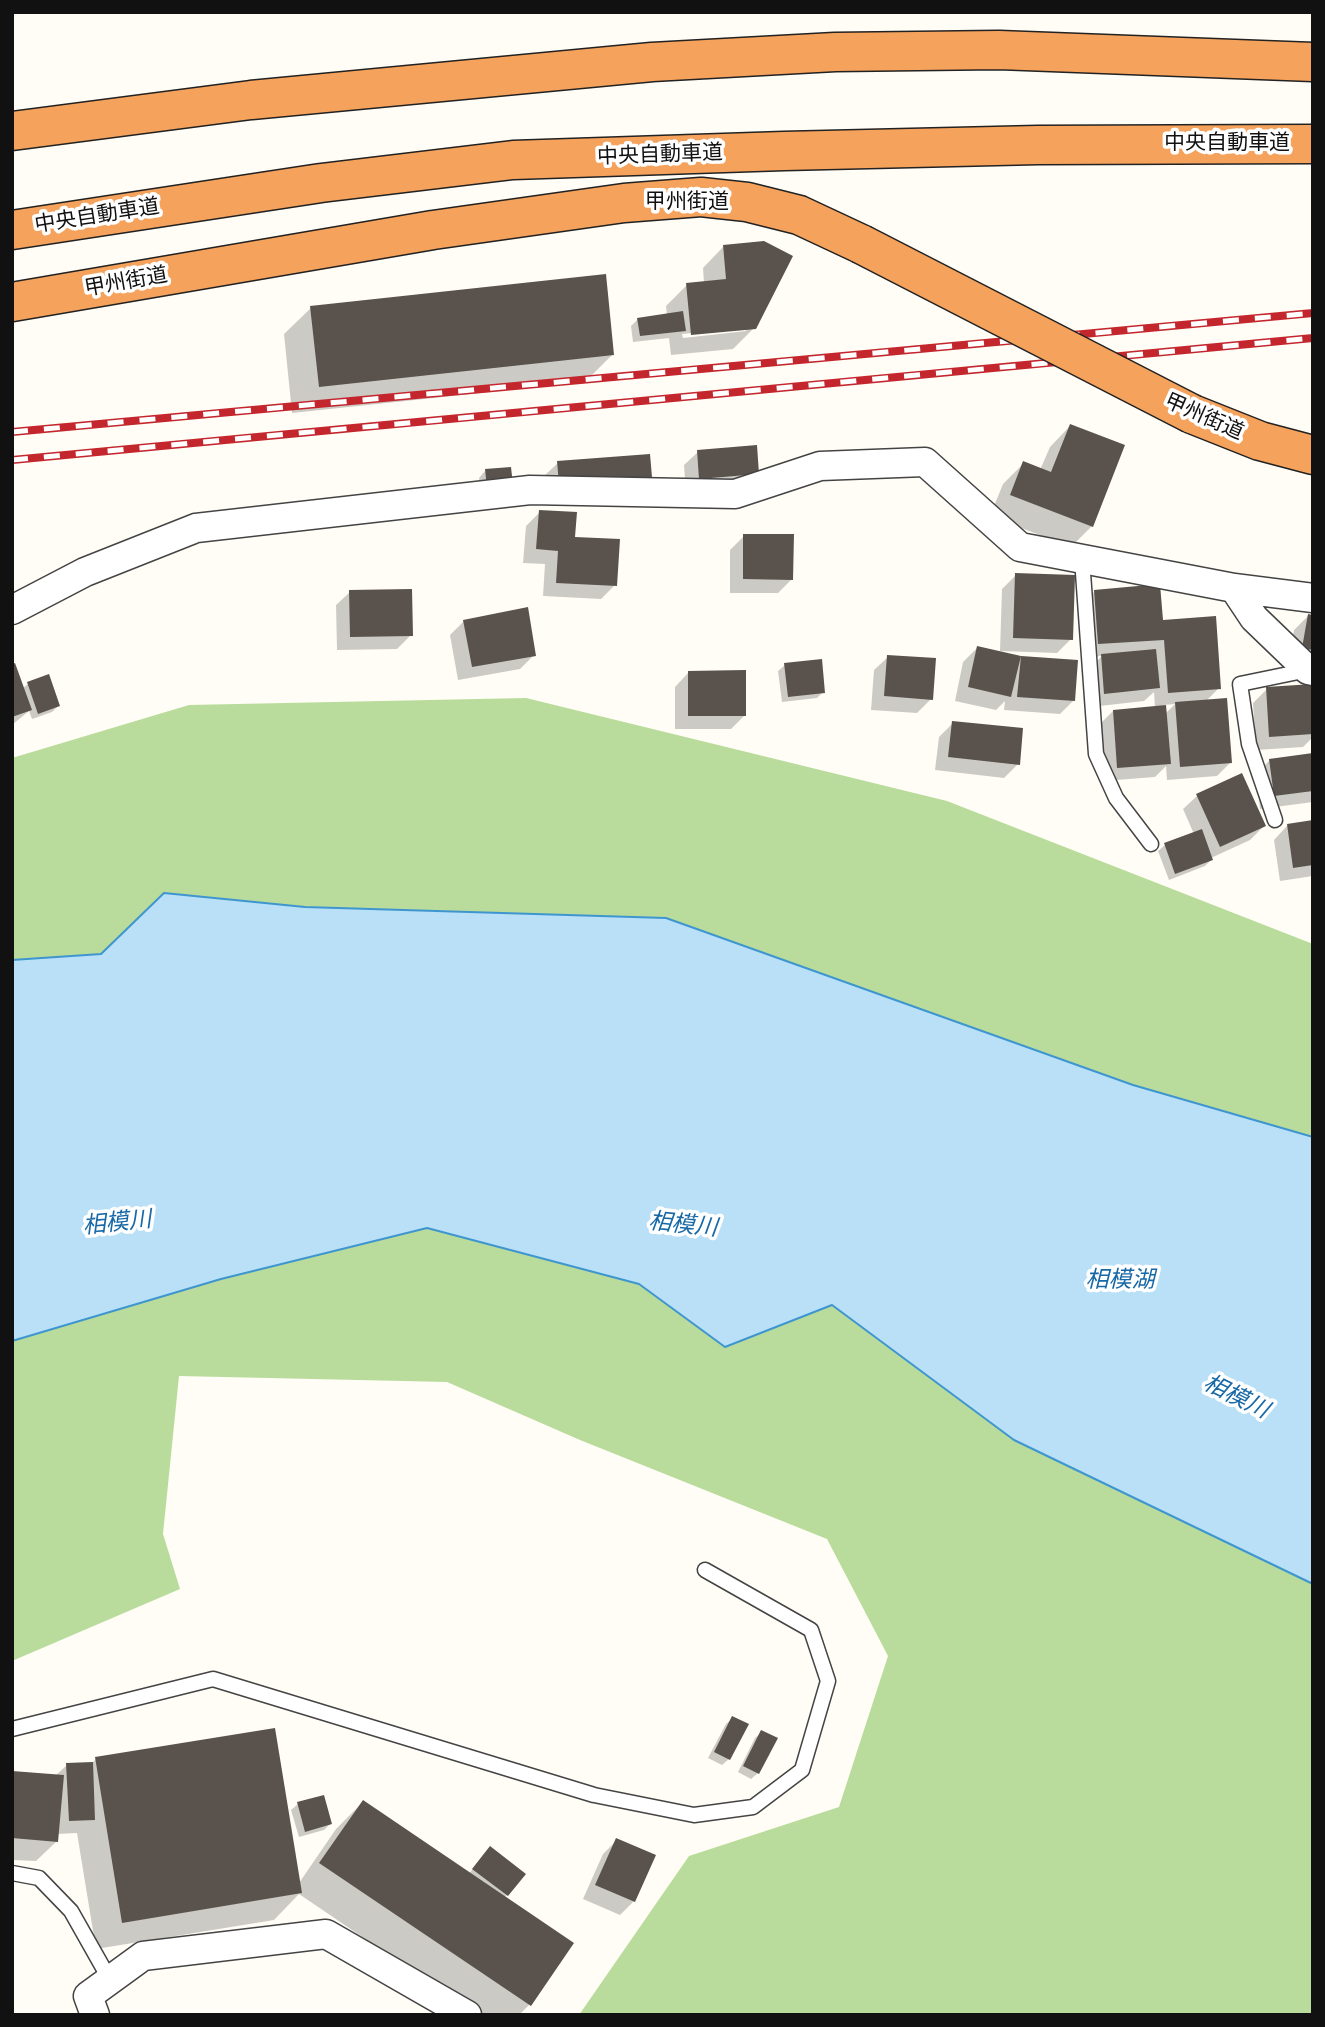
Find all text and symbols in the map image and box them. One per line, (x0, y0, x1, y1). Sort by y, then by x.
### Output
street label: 中央自動車道 (1164, 130, 1290, 156)
street label: 中央自動車道 (597, 140, 723, 170)
street label: 甲州街道 (645, 189, 729, 215)
street label: 中央自動車道 (33, 194, 161, 238)
street label: 甲州街道 (82, 262, 170, 302)
street label: 甲州街道 (1161, 388, 1247, 446)
water label: 相模川 (81, 1206, 153, 1240)
water label: 相模川 (647, 1208, 719, 1242)
water label: 相模湖 (1086, 1266, 1154, 1294)
water label: 相模川 (1199, 1369, 1273, 1425)

